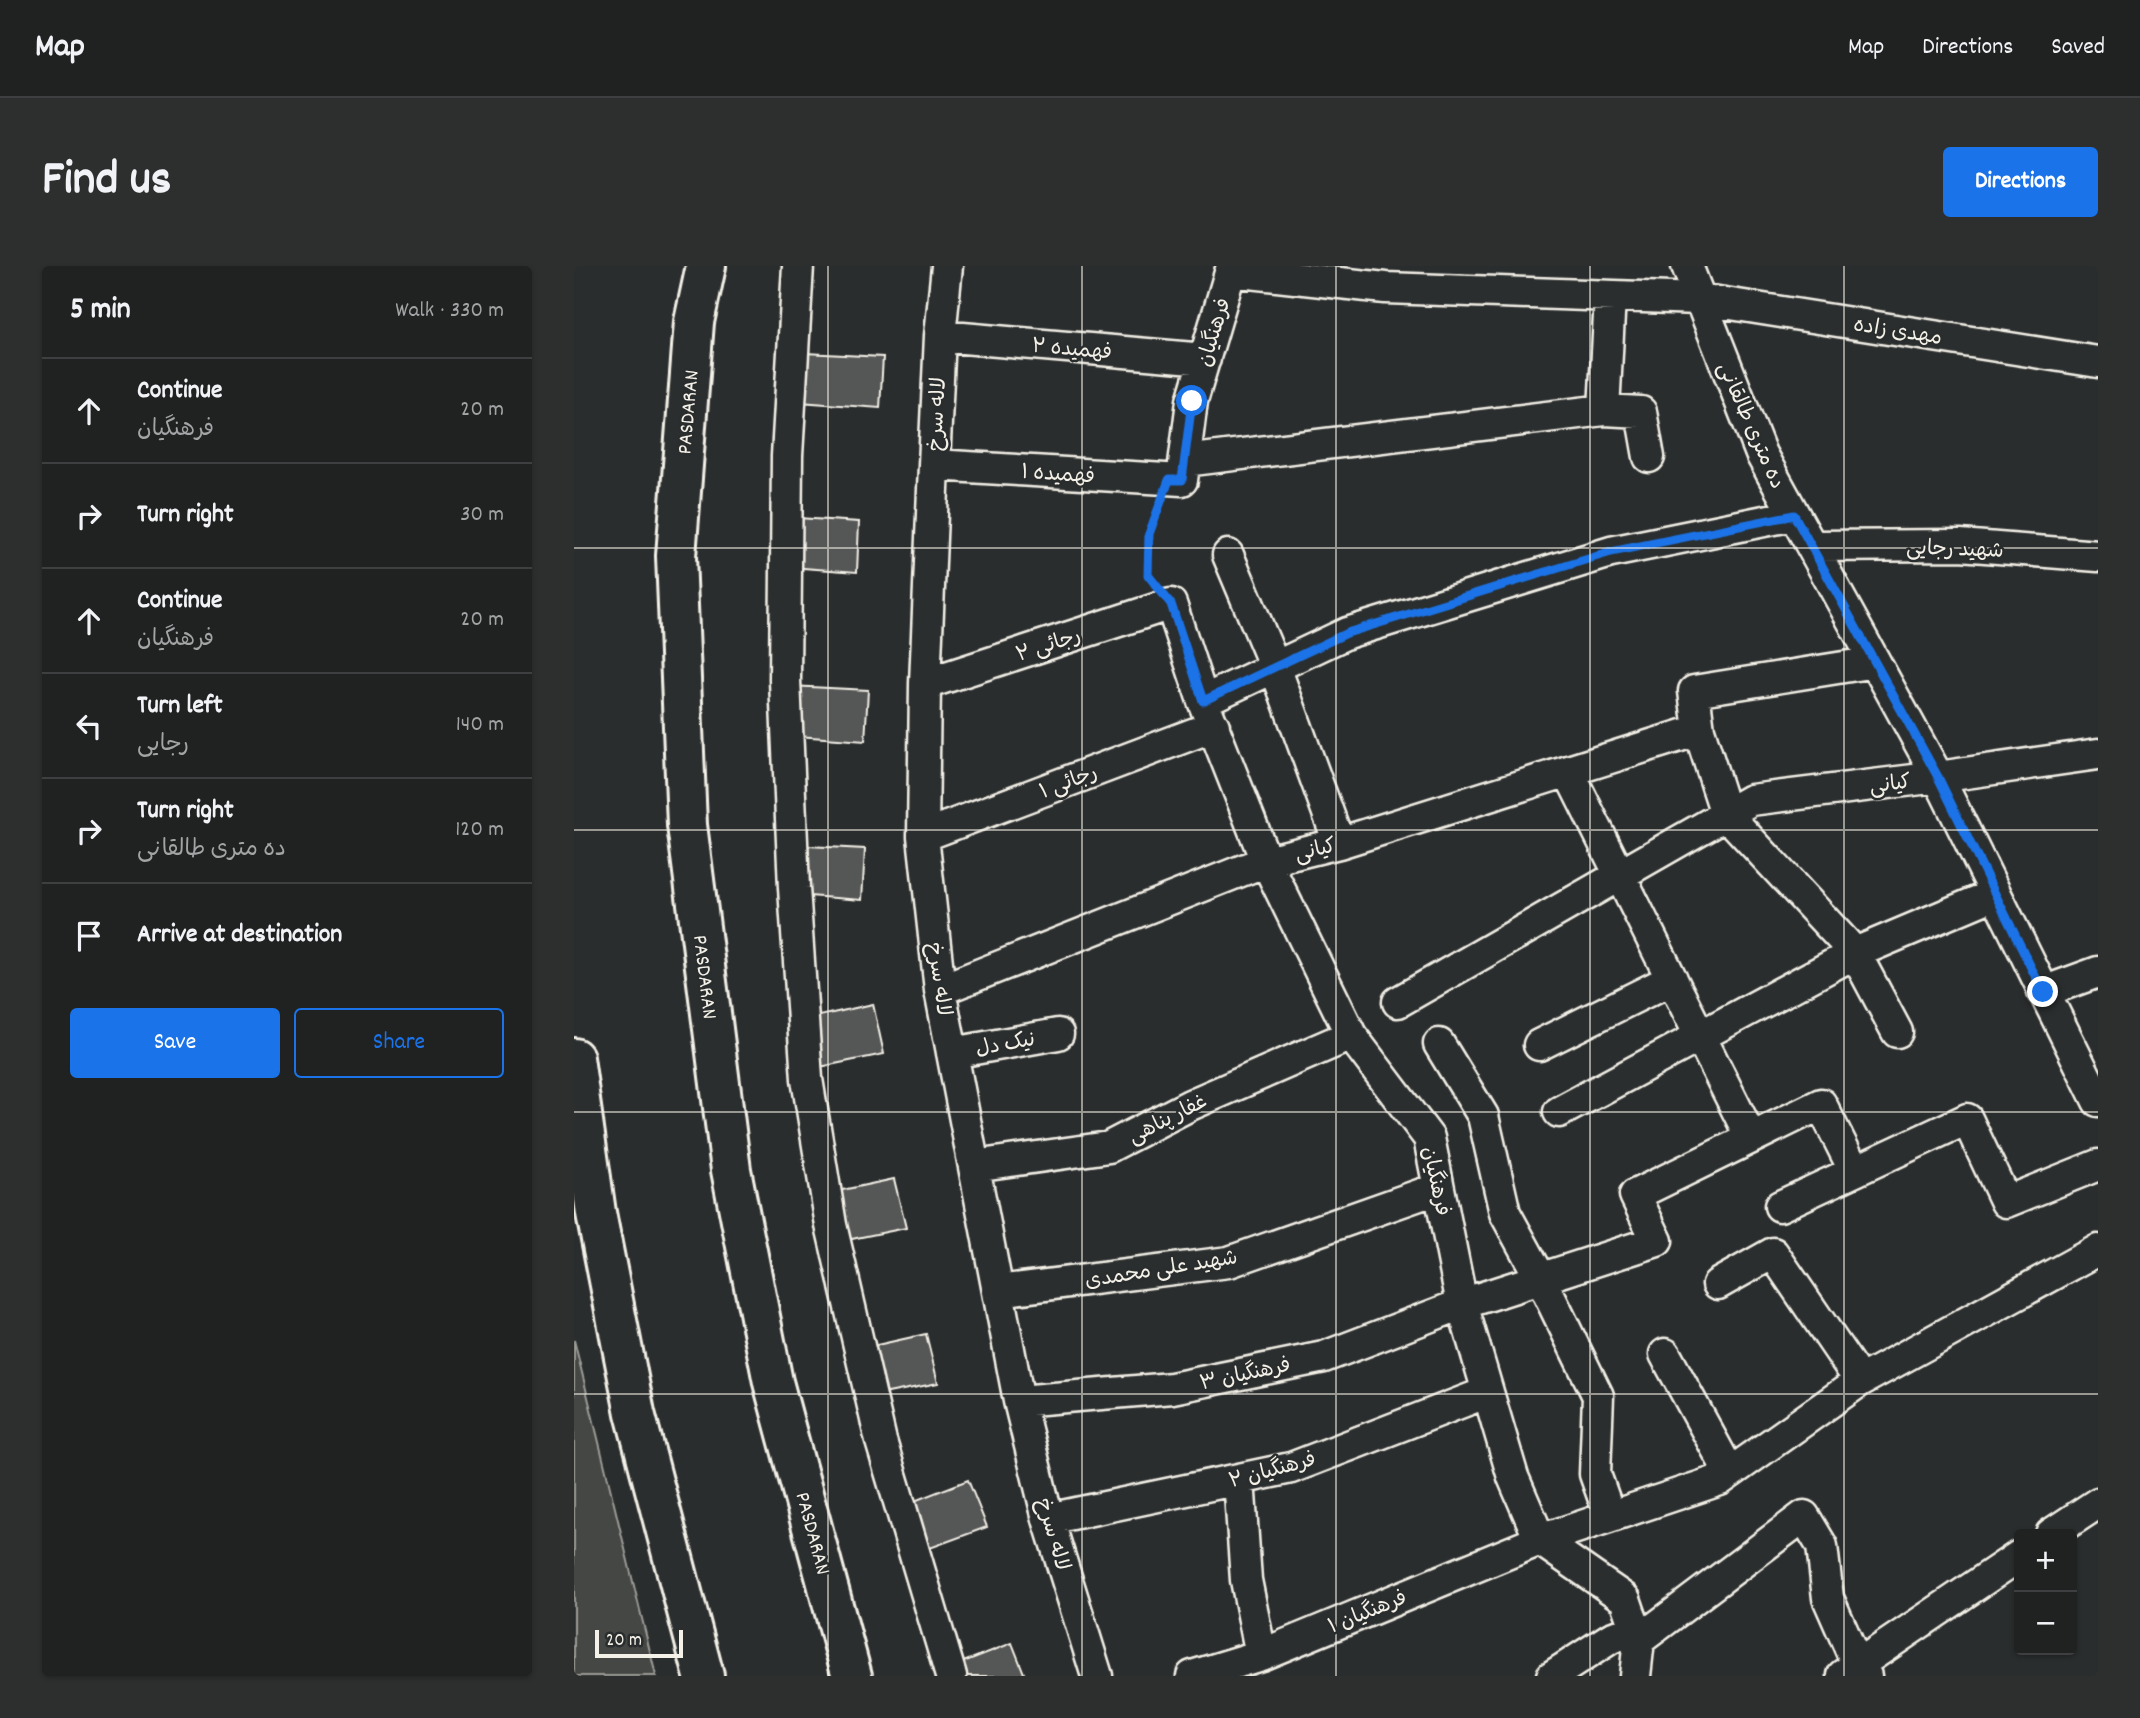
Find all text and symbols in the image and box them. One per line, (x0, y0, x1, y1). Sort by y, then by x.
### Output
text: Map (35, 25, 85, 72)
text: Map (1848, 31, 1884, 65)
text: Directions (1922, 31, 2013, 65)
text: Saved (2051, 31, 2105, 65)
text: Find us (42, 147, 171, 217)
button: Directions (1943, 147, 2098, 217)
text: 5 min (70, 290, 131, 333)
text: Walk · 330 m (395, 295, 504, 328)
street label: فرهنگیان (1191, 295, 1240, 371)
street label: مهدی زاده (1851, 311, 1944, 355)
street label: فهمیده ۲ (1030, 333, 1113, 369)
street label: ده متری طالقانی (1708, 358, 1791, 494)
street label: PASDARAN (671, 369, 709, 456)
text: Continue (137, 373, 222, 410)
street label: لاله سرخ (922, 376, 956, 452)
route start (1176, 385, 1207, 416)
icon: ahead (70, 392, 108, 430)
text: 20 m (460, 394, 504, 427)
text: فرهنگیان (137, 414, 214, 447)
street label: فهمیده ۱ (1020, 458, 1096, 494)
icon: right (70, 497, 108, 535)
text: Turn right (137, 497, 234, 534)
text: 30 m (460, 499, 504, 532)
street label: شهید رجایی (1906, 534, 2004, 568)
text: Continue (137, 583, 222, 620)
icon: ahead (70, 602, 108, 640)
text: 20 m (460, 604, 504, 637)
street label: رجائی ۲ (1013, 622, 1085, 671)
text: فرهنگیان (137, 624, 214, 657)
text: Turn left (137, 688, 223, 725)
icon: left (70, 707, 108, 745)
text: 140 m (456, 709, 504, 742)
text: رجایی (137, 729, 189, 762)
street label: رجائی ۱ (1036, 759, 1102, 809)
street label: کیانی (1868, 769, 1913, 803)
text: Turn right (137, 793, 234, 830)
icon: right (70, 812, 108, 850)
text: 120 m (455, 814, 504, 847)
street label: کیانی (1292, 832, 1340, 872)
text: ده متری طالقانی (137, 834, 286, 867)
icon: arrive (70, 917, 108, 955)
text: Arrive at destination (137, 917, 342, 954)
street label: PASDARAN (683, 934, 723, 1021)
street label: لاله سرخ (917, 941, 957, 1018)
route end (2027, 976, 2058, 1007)
button: Save (70, 1008, 280, 1078)
button: Share (294, 1008, 504, 1078)
street label: نیک دل (973, 1026, 1038, 1066)
street label: غفار پناهی (1124, 1088, 1213, 1153)
street label: فرهنگیان (1412, 1144, 1456, 1219)
street label: شهید علی محمدی (1083, 1244, 1240, 1298)
street label: فرهنگیان ۳ (1197, 1352, 1294, 1400)
street label: فرهنگیان ۲ (1226, 1446, 1320, 1498)
street label: PASDARAN (786, 1489, 837, 1579)
street label: لاله سرخ (1026, 1495, 1076, 1575)
map controls (2014, 1529, 2077, 1655)
button: + (2014, 1529, 2077, 1592)
street label: فرهنگیان ۱ (1324, 1584, 1412, 1643)
button: − (2014, 1592, 2077, 1655)
scale bar (595, 1627, 682, 1659)
text: 20 m (606, 1628, 642, 1655)

